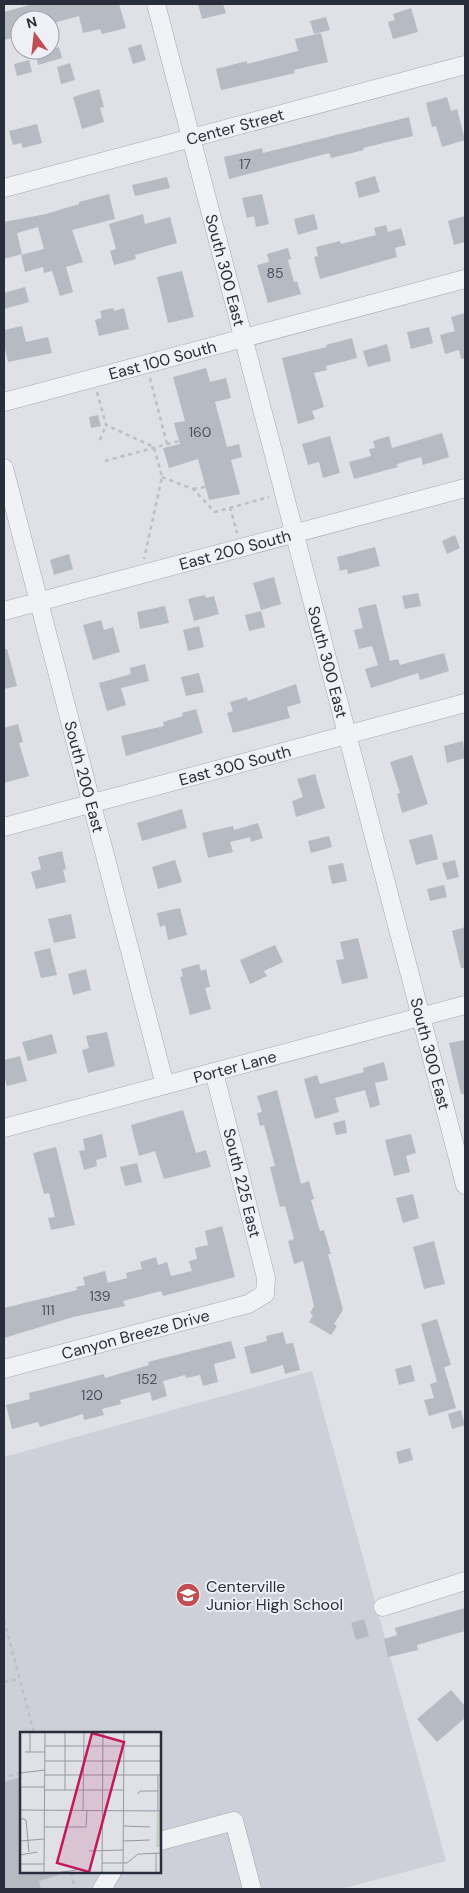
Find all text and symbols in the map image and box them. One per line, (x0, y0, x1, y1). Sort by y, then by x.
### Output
north arrow (10, 10, 60, 60)
text: N (24, 12, 39, 32)
street label: Center Street (184, 103, 286, 149)
house number: 17 (239, 155, 251, 173)
street label: South 300 East (201, 212, 250, 328)
house number: 85 (266, 264, 284, 282)
street label: East 100 South (106, 335, 219, 384)
house number: 160 (189, 423, 211, 441)
street label: East 200 South (177, 524, 293, 574)
street label: South 300 East (303, 604, 353, 720)
street label: South 200 East (60, 719, 109, 835)
street label: East 300 South (177, 740, 293, 790)
street label: South 300 East (406, 995, 455, 1112)
street label: Porter Lane (191, 1045, 279, 1087)
street label: South 225 East (218, 1126, 266, 1240)
house number: 139 (89, 1287, 111, 1305)
house number: 111 (41, 1301, 55, 1319)
street label: Canyon Breeze Drive (59, 1304, 212, 1364)
house number: 152 (137, 1370, 157, 1388)
house number: 120 (81, 1386, 103, 1404)
place label: Centerville Junior High School (206, 1576, 343, 1615)
school or university icon: Centerville Junior High School (175, 1582, 201, 1608)
inset map (20, 1732, 161, 1873)

